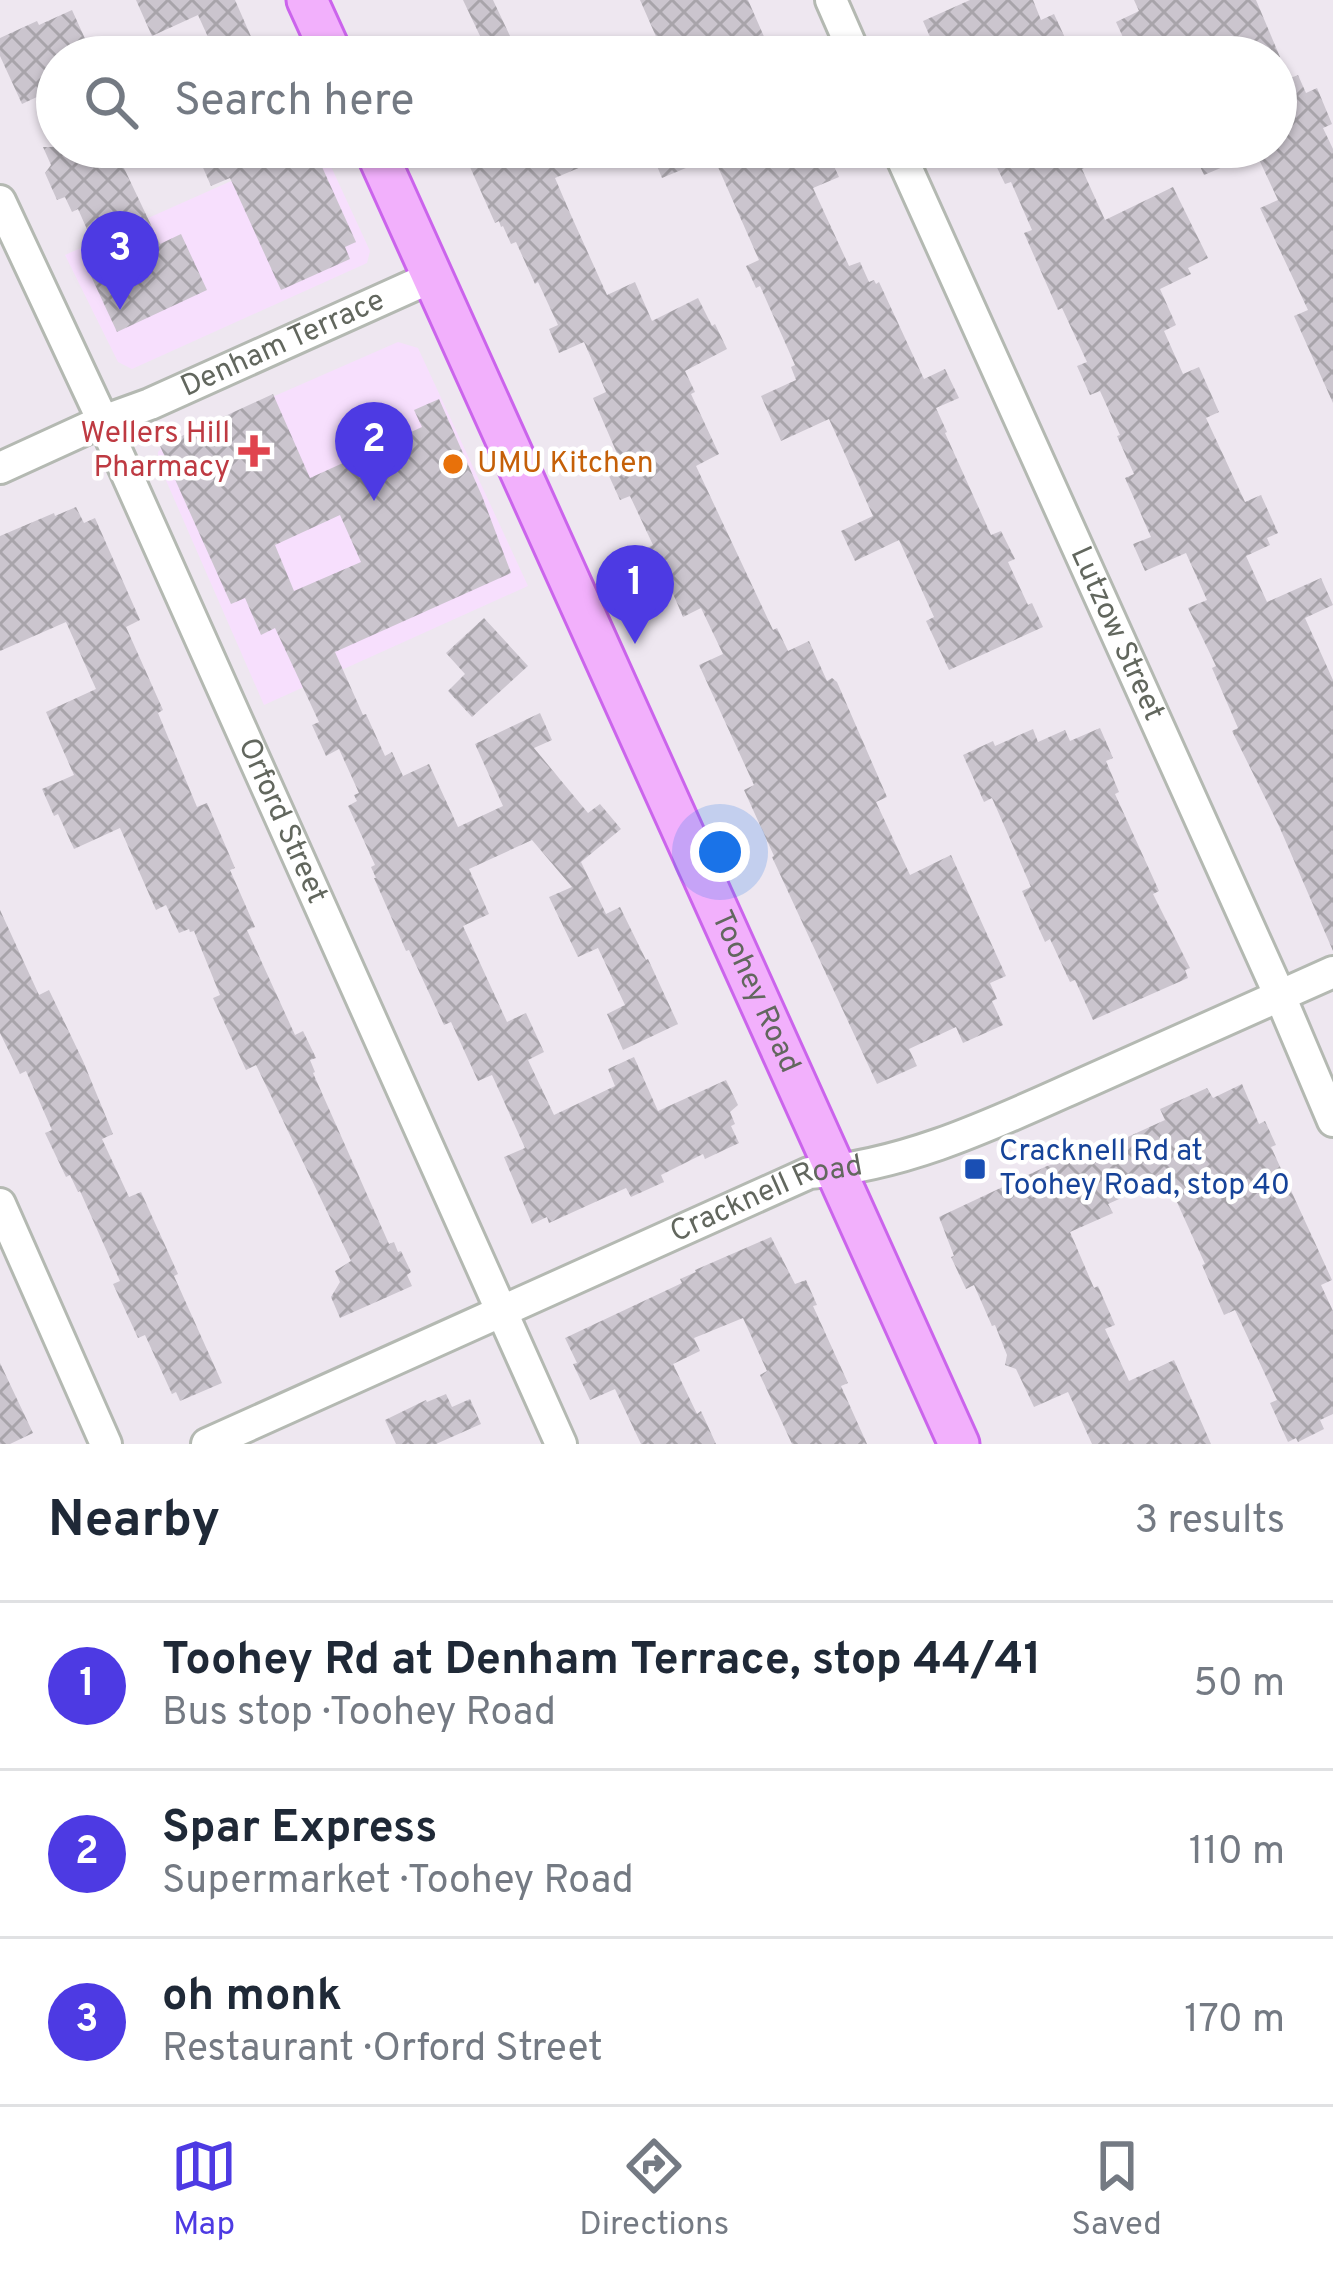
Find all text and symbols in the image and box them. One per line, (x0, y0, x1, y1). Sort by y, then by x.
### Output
search box (36, 36, 1297, 168)
icon: search (78, 69, 144, 135)
text: Search here (174, 74, 414, 131)
pin: 3 (81, 211, 159, 310)
street label: Denham Terrace (175, 282, 391, 406)
pin: 2 (335, 402, 413, 501)
place label: Wellers Hill Pharmacy (80, 416, 230, 487)
marker: Wellers Hill Pharmacy (241, 438, 267, 464)
place label: UMU Kitchen (477, 446, 654, 483)
marker: UMU Kitchen (440, 451, 466, 477)
street label: Lutzow Street (1061, 541, 1172, 727)
pin: 1 (596, 545, 674, 644)
street label: Orford Street (229, 732, 335, 909)
your location (690, 822, 750, 882)
street label: Toohey Road (702, 905, 808, 1079)
place label: Cracknell Rd at Toohey Road, stop 40 (999, 1134, 1290, 1205)
street label: Cracknell Road (665, 1148, 865, 1251)
marker: Cracknell Rd at Toohey Road, stop 40 (962, 1156, 988, 1182)
text: Nearby (48, 1490, 220, 1555)
text: 3 results (1135, 1498, 1285, 1547)
text: Toohey Rd at Denham Terrace, stop 44/41 (162, 1633, 1041, 1690)
text: 1 (79, 1661, 95, 1710)
text: 50 m (1194, 1661, 1285, 1710)
text: Bus stop · Toohey Road (162, 1690, 556, 1739)
text: Spar Express (162, 1801, 437, 1858)
text: 2 (75, 1829, 99, 1878)
text: 110 m (1189, 1829, 1285, 1878)
text: Supermarket · Toohey Road (162, 1858, 634, 1907)
text: oh monk (162, 1969, 342, 2026)
text: 3 (75, 1997, 99, 2046)
text: 170 m (1184, 1997, 1285, 2046)
text: Restaurant · Orford Street (162, 2026, 603, 2075)
tab: Map (171, 2133, 237, 2247)
tab: Directions (579, 2133, 729, 2247)
tab: Saved (1071, 2133, 1162, 2247)

